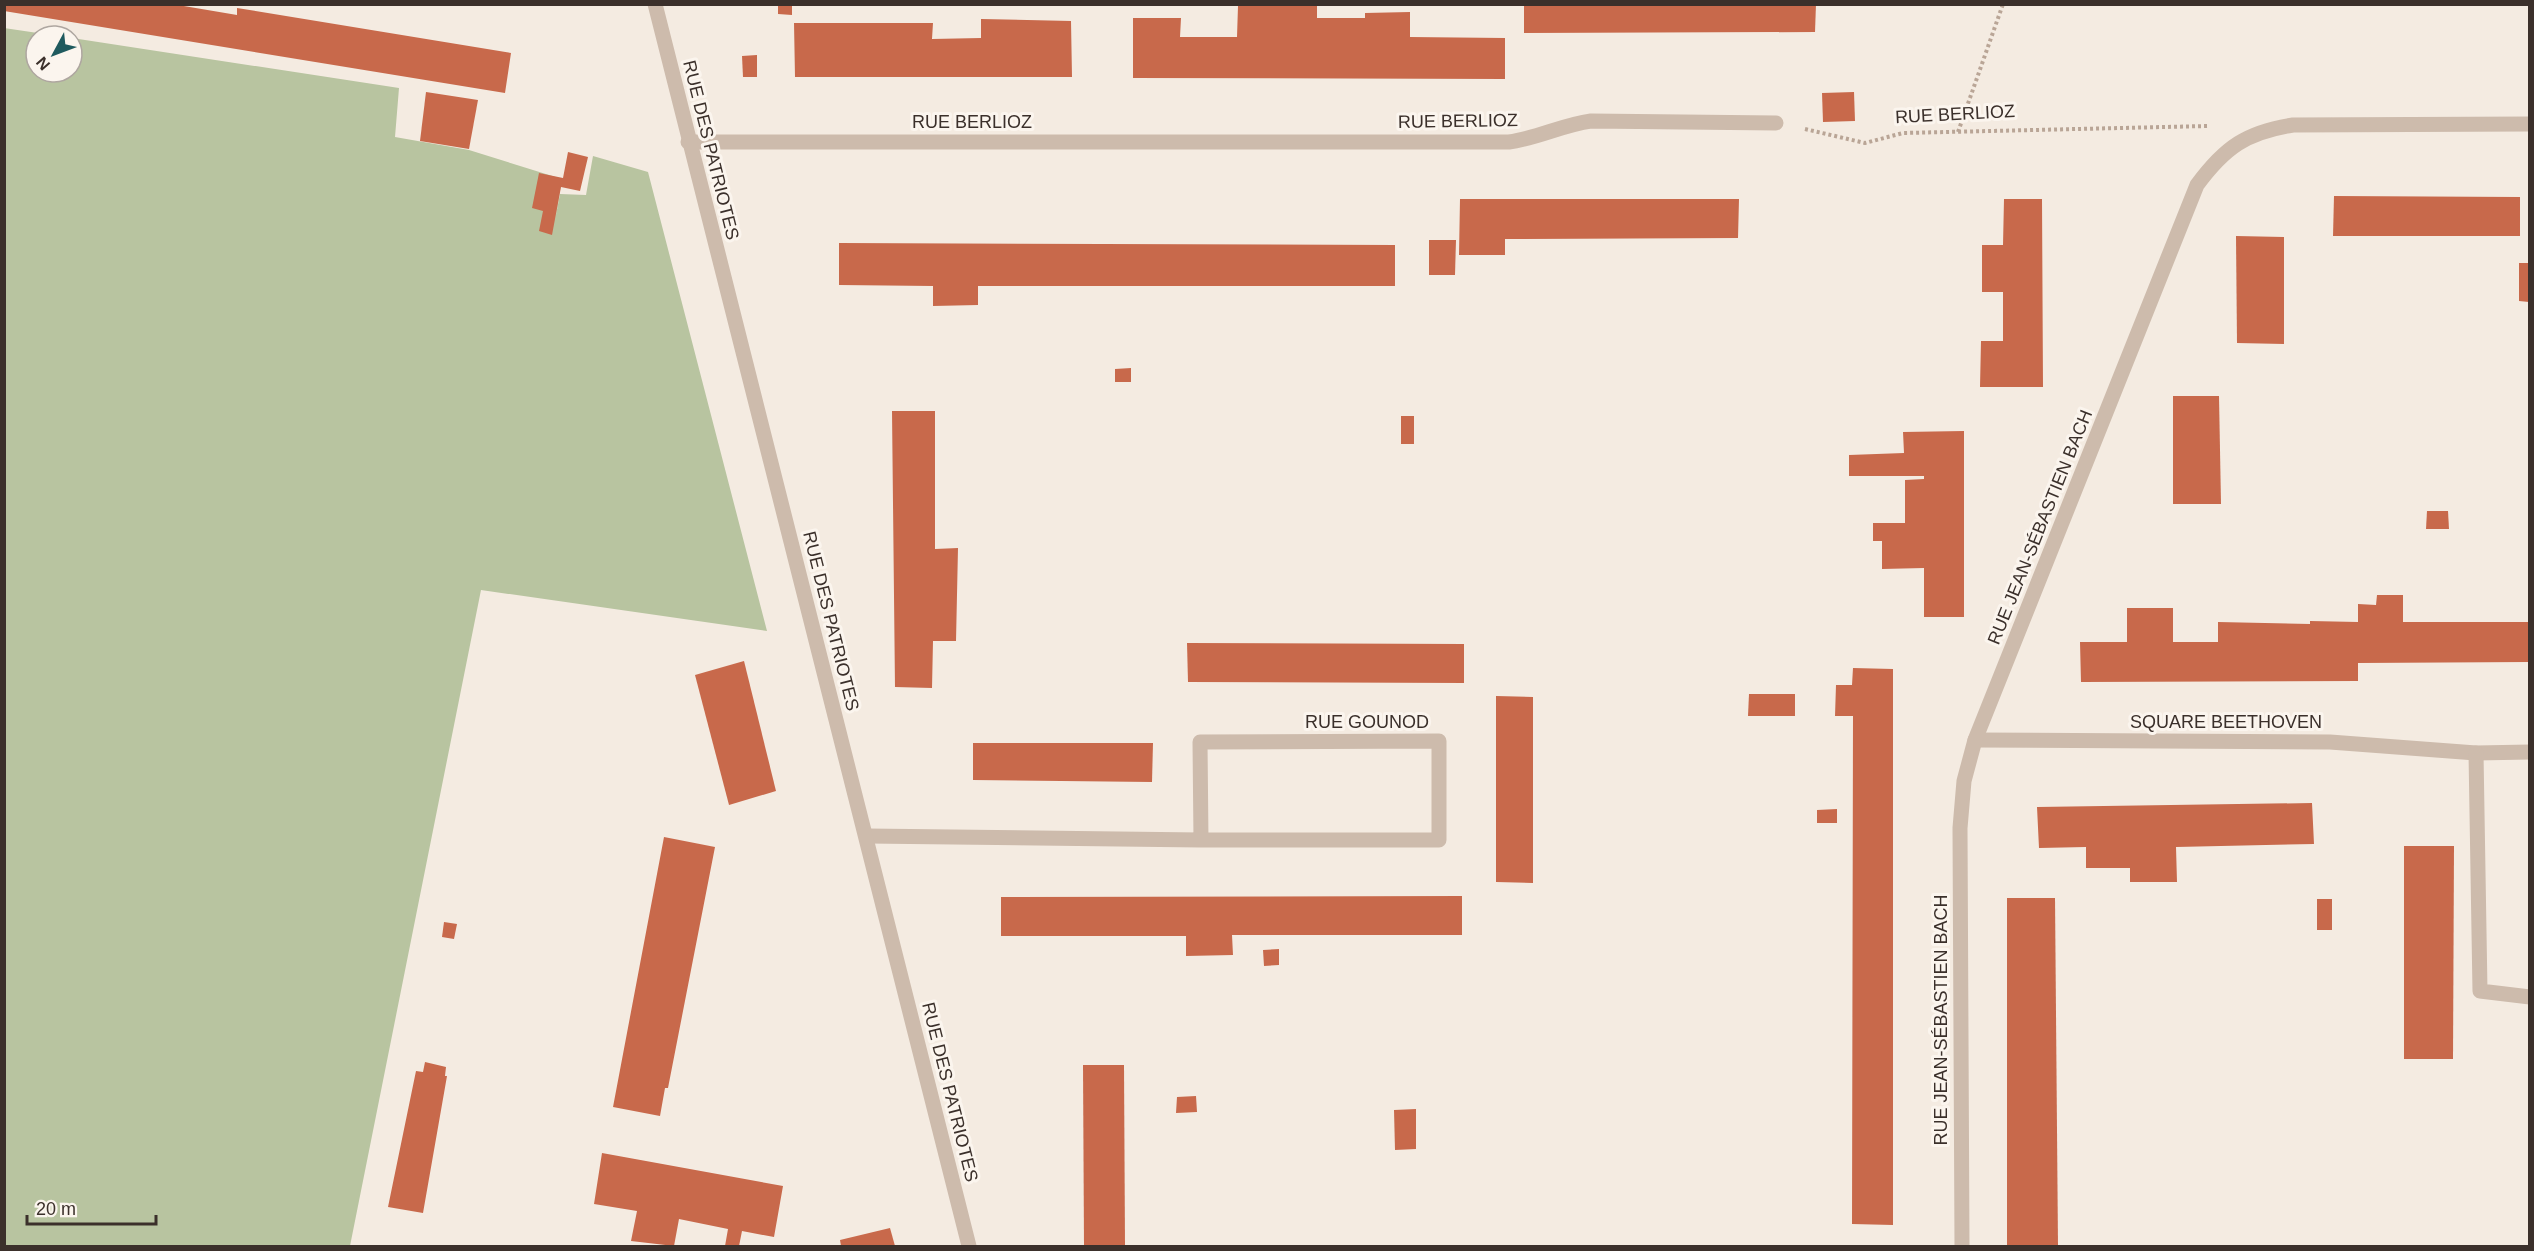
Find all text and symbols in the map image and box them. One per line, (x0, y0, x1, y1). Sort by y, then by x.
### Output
north arrow (24, 24, 84, 84)
text: N (33, 54, 53, 73)
street label: RUE DES PATRIOTES (679, 58, 743, 242)
street label: RUE BERLIOZ (1895, 101, 2015, 127)
street label: RUE BERLIOZ (1398, 110, 1518, 132)
street label: RUE BERLIOZ (912, 112, 1032, 132)
street label: RUE JEAN-SÉBASTIEN BACH (1984, 407, 2096, 647)
street label: RUE DES PATRIOTES (799, 529, 863, 713)
street label: RUE GOUNOD (1305, 712, 1429, 732)
street label: SQUARE BEETHOVEN (2130, 712, 2322, 732)
street label: RUE JEAN-SÉBASTIEN BACH (1931, 894, 1951, 1146)
street label: RUE DES PATRIOTES (918, 1000, 982, 1184)
scale bar (27, 1188, 156, 1226)
text: 20 m (36, 1199, 76, 1219)

